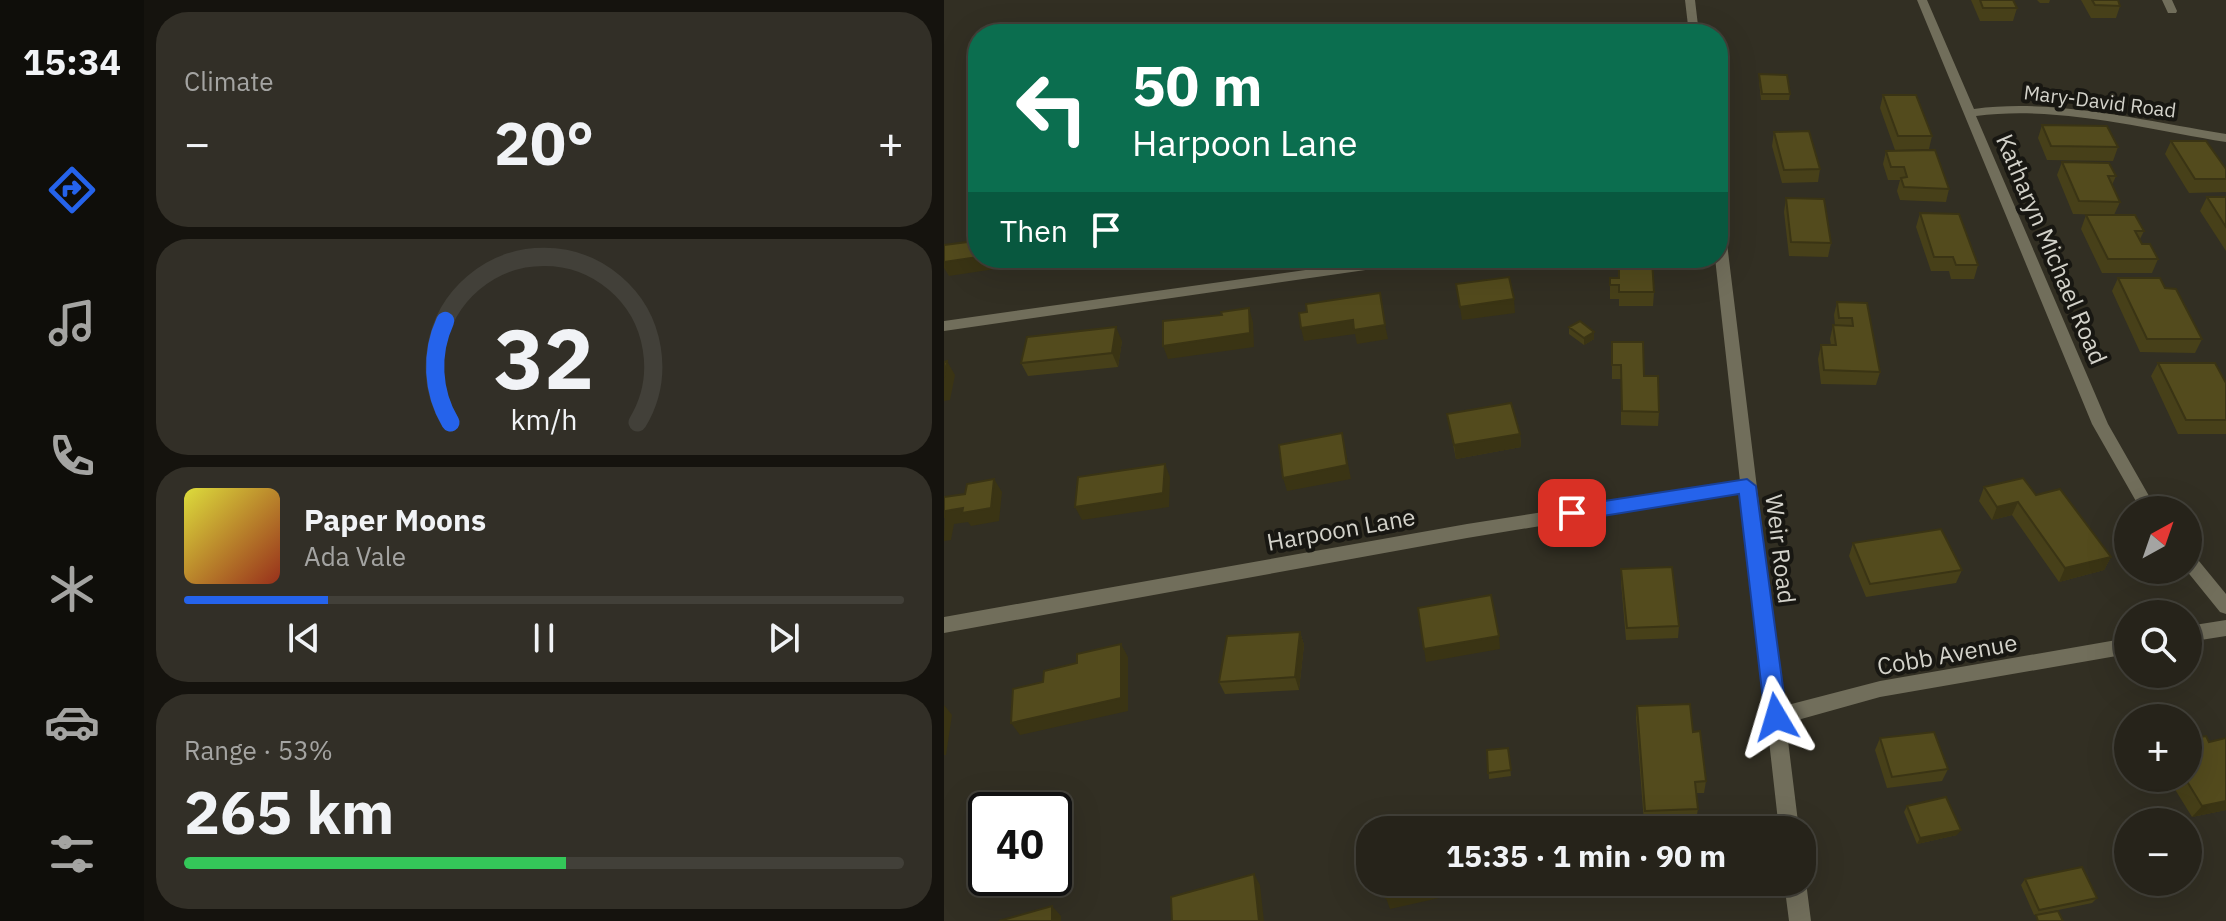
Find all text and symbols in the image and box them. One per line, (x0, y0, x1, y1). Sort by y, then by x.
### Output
text: 15:34 (23, 38, 121, 85)
text: 50 m (1132, 49, 1262, 121)
icon: left (1000, 56, 1104, 160)
text: Climate (184, 64, 274, 98)
street label: Mary-David Road (2022, 78, 2178, 124)
text: 20° (494, 103, 594, 182)
text: − (184, 114, 210, 171)
text: + (878, 114, 904, 171)
text: Harpoon Lane (1132, 119, 1357, 166)
street label: Katharyn Michael Road (1989, 129, 2115, 369)
icon: directions (44, 162, 100, 218)
icon: arrive (1084, 208, 1128, 252)
text: Then (1000, 211, 1068, 250)
icon: music (44, 295, 100, 351)
text: 32 (494, 303, 594, 411)
text: km/h (510, 401, 578, 438)
icon: phone (44, 428, 100, 484)
pin (1538, 479, 1606, 547)
icon: arrive (1550, 491, 1594, 535)
street label: Weir Road (1758, 493, 1804, 605)
north arrow (2114, 496, 2202, 584)
map controls (2114, 496, 2202, 896)
text: Paper Moons (304, 500, 486, 539)
street label: Harpoon Lane (1264, 500, 1418, 558)
text: Ada Vale (304, 539, 406, 573)
icon: climate (44, 561, 100, 617)
button: search (2114, 600, 2202, 688)
icon: previous (282, 616, 326, 660)
icon: pause (522, 616, 566, 660)
icon: next (762, 616, 806, 660)
street label: Cobb Avenue (1874, 626, 2020, 682)
position arrow (1734, 675, 1818, 759)
icon: car (44, 694, 100, 750)
button: + (2114, 704, 2202, 792)
text: Range · 53% (184, 733, 333, 767)
text: 265 km (184, 772, 394, 851)
speed limit sign: 40 (968, 792, 1072, 896)
button: − (2114, 808, 2202, 896)
icon: filters (44, 826, 100, 882)
text: 15:35 · 1 min · 90 m (1446, 836, 1726, 875)

